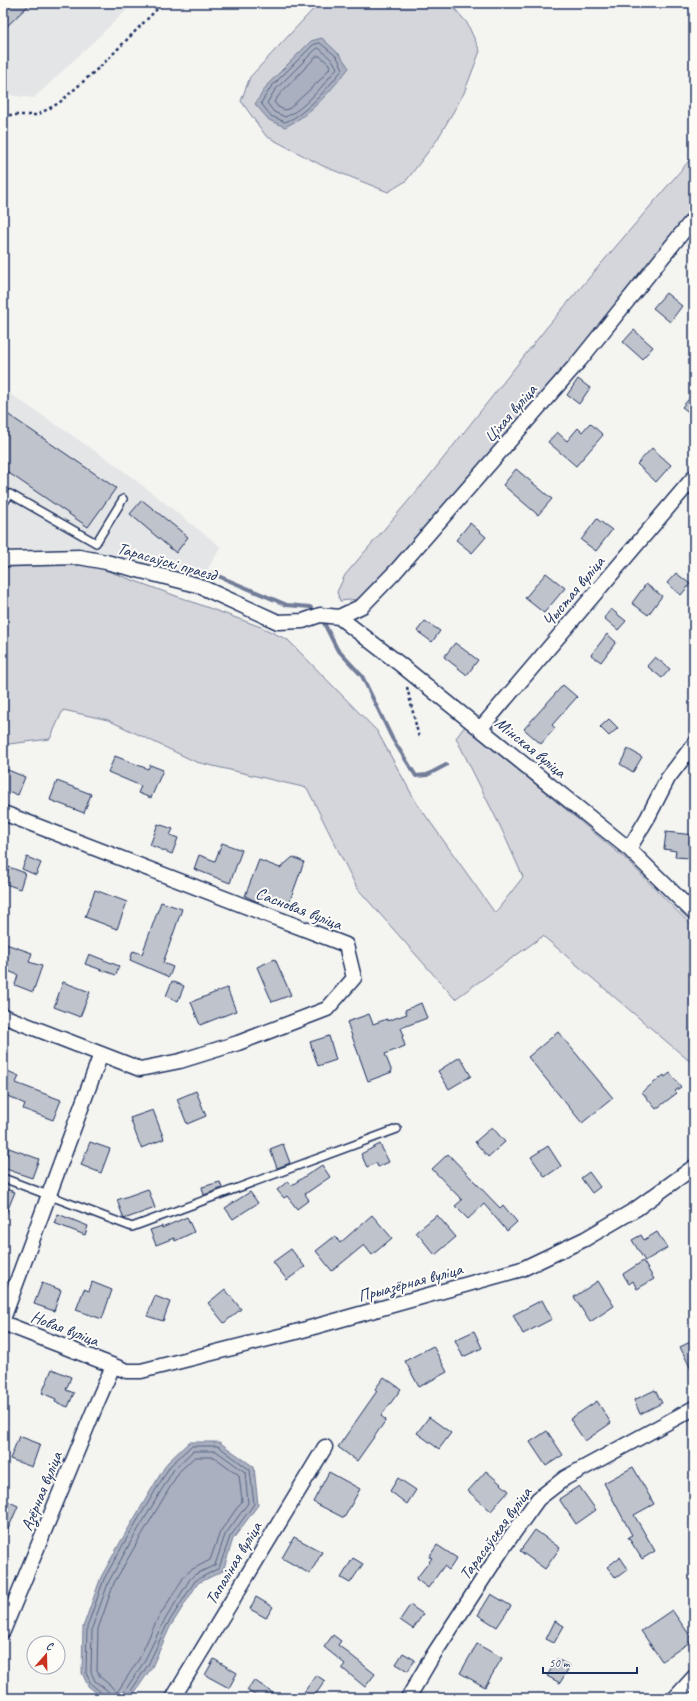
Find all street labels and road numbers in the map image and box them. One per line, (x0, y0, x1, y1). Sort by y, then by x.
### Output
street label: Ціхая вуліца (479, 379, 543, 447)
street label: Тарасаўскі праезд (115, 537, 221, 586)
street label: Чыстая вуліца (538, 551, 610, 631)
street label: Мінская вуліца (491, 712, 572, 783)
street label: Сасновая вуліца (253, 882, 346, 935)
street label: Прыазёрная вуліца (356, 1258, 466, 1307)
street label: Новая вуліца (28, 1306, 103, 1352)
street label: Азёрная вуліца (16, 1447, 68, 1534)
street label: Тарасаўская вуліца (455, 1481, 537, 1584)
street label: Тапаліная вуліца (200, 1517, 267, 1609)

